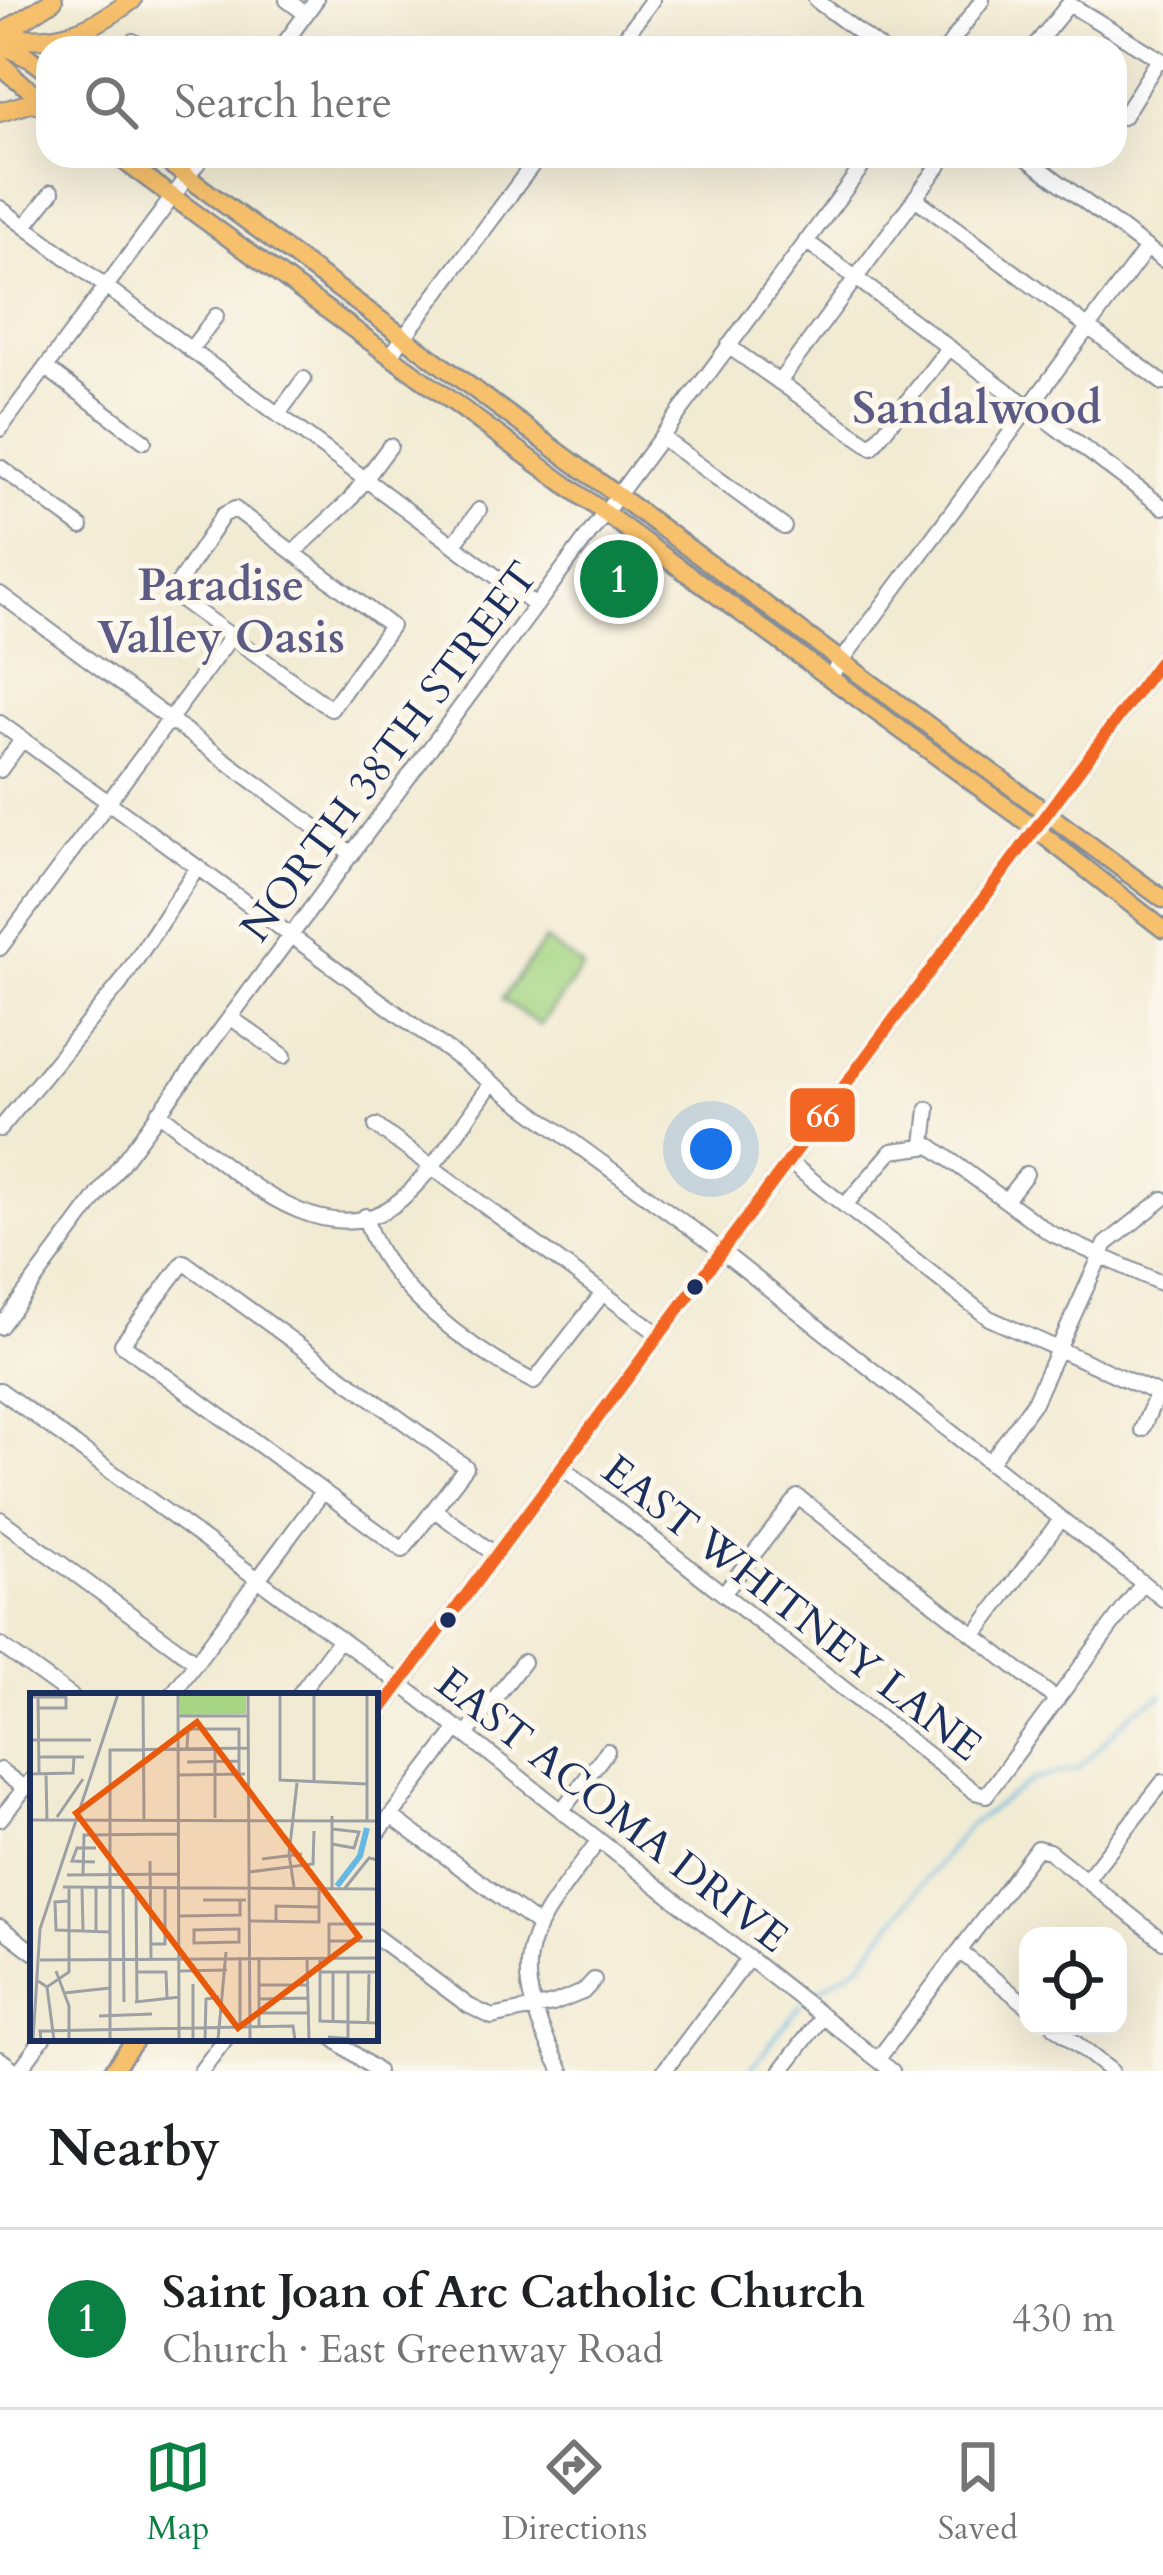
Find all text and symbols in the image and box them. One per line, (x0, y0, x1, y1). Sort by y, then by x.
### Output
search box (36, 36, 1127, 168)
icon: search (78, 69, 144, 135)
text: Search here (174, 72, 392, 133)
district label: Sandalwood (852, 378, 1102, 439)
pin: 1 (580, 534, 658, 624)
street label: NORTH 38TH STREET (227, 550, 551, 954)
district label: Paradise Valley Oasis (97, 555, 345, 668)
line badge: 66 (788, 1086, 857, 1144)
text: 66 (806, 1094, 840, 1139)
your location (681, 1119, 741, 1179)
unlabelled marker (684, 1276, 706, 1298)
street label: EAST WHITNEY LANE (591, 1442, 994, 1774)
unlabelled marker (437, 1609, 459, 1631)
street label: EAST ACOMA DRIVE (424, 1655, 800, 1966)
inset map (30, 1693, 378, 2041)
map controls (1019, 1927, 1127, 2035)
button: locate (1019, 1927, 1127, 2035)
text: Nearby (48, 2114, 220, 2184)
text: Saint Joan of Arc Catholic Church (162, 2262, 865, 2323)
text: 1 (77, 2292, 97, 2345)
text: 430 m (1012, 2292, 1115, 2345)
text: Church · East Greenway Road (162, 2323, 663, 2376)
tab: Map (145, 2434, 211, 2551)
tab: Directions (502, 2434, 647, 2551)
tab: Saved (938, 2434, 1018, 2551)

